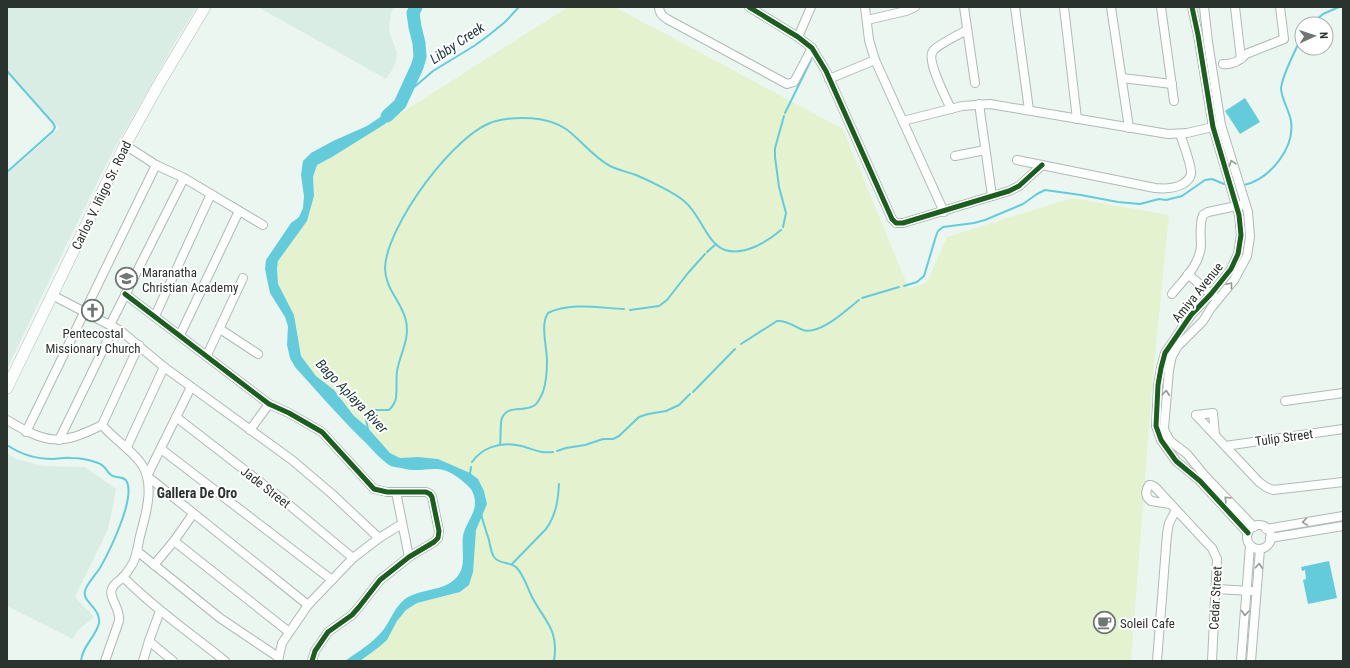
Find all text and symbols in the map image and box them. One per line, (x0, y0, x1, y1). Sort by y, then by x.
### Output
north arrow (1294, 16, 1334, 56)
water label: Libby Creek (427, 18, 488, 67)
text: N (1317, 32, 1330, 39)
street label: Carlos V. Iñigo Sr. Road (69, 138, 134, 252)
one-way arrow (1229, 160, 1237, 167)
street label: Amiya Avenue (1169, 260, 1226, 325)
place label: Maranatha Christian Academy (142, 265, 239, 295)
school or university icon: Maranatha Christian Academy (114, 266, 140, 292)
one-way arrow (1226, 283, 1233, 290)
church icon: Pentecostal Missionary Church (80, 298, 106, 324)
place label: Pentecostal Missionary Church (45, 326, 141, 356)
water label: Bago Aplaya River (313, 356, 392, 437)
one-way arrow (1162, 390, 1171, 396)
street label: Tulip Street (1254, 426, 1314, 449)
street label: Jade Street (238, 463, 293, 511)
district label: Gallera De Oro (157, 485, 237, 501)
one-way arrow (1224, 496, 1232, 504)
one-way arrow (1302, 517, 1308, 526)
one-way arrow (1254, 563, 1263, 569)
street label: Cedar Street (1206, 566, 1225, 630)
cafe icon: Soleil Cafe (1091, 610, 1117, 636)
one-way arrow (1241, 610, 1250, 616)
place label: Soleil Cafe (1120, 616, 1175, 631)

